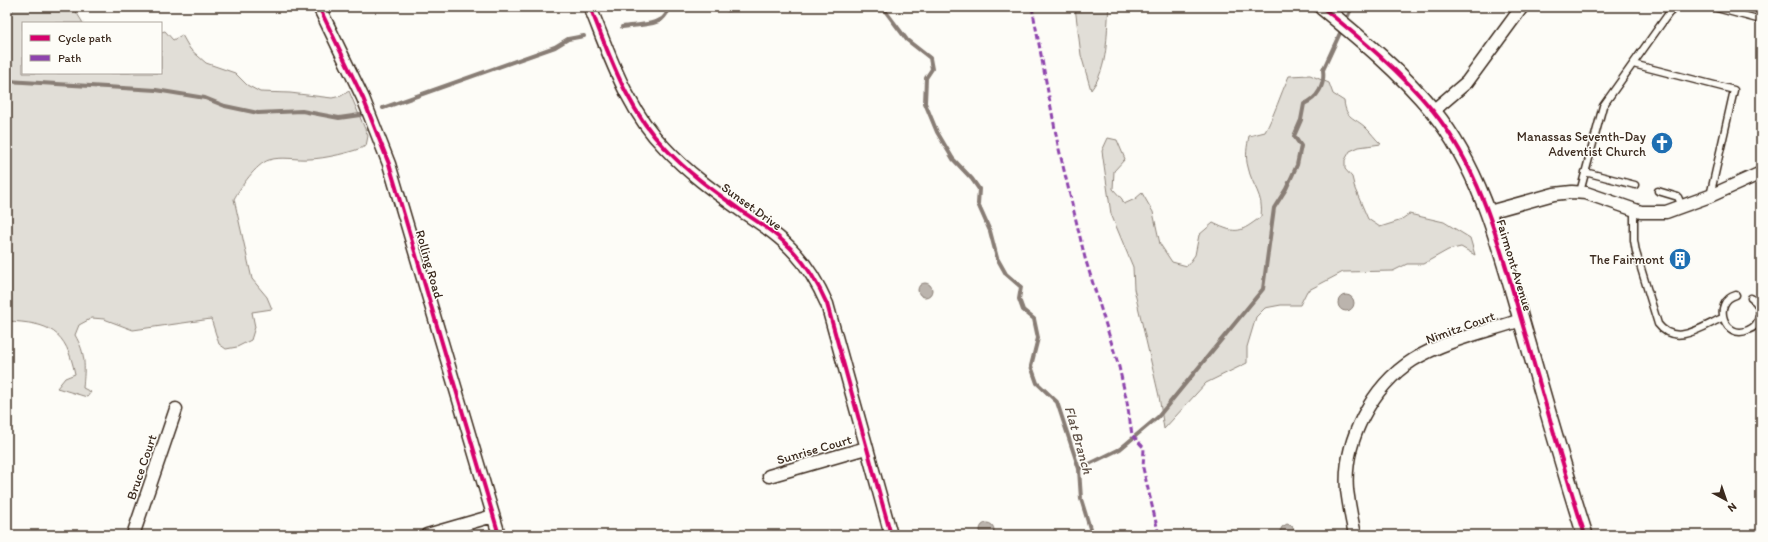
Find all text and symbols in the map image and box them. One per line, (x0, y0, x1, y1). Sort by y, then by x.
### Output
legend (22, 22, 162, 74)
text: Cycle path (58, 31, 112, 45)
text: Path (58, 51, 81, 65)
place label: Manassas Seventh-Day Adventist Church (1517, 129, 1646, 159)
church icon: Manassas Seventh-Day Adventist Church (1649, 130, 1675, 156)
street label: Sunset Drive (719, 179, 785, 233)
street label: Fairmont Avenue (1493, 218, 1536, 313)
street label: Rolling Road (413, 228, 446, 300)
building icon: The Fairmont (1667, 246, 1693, 272)
place label: The Fairmont (1589, 252, 1664, 267)
street label: Nimitz Court (1424, 308, 1497, 347)
water label: Flat Branch (1061, 404, 1096, 477)
street label: Bruce Court (123, 432, 160, 502)
street label: Sunrise Court (775, 432, 853, 467)
north arrow (1706, 480, 1746, 520)
text: N (1725, 500, 1739, 515)

